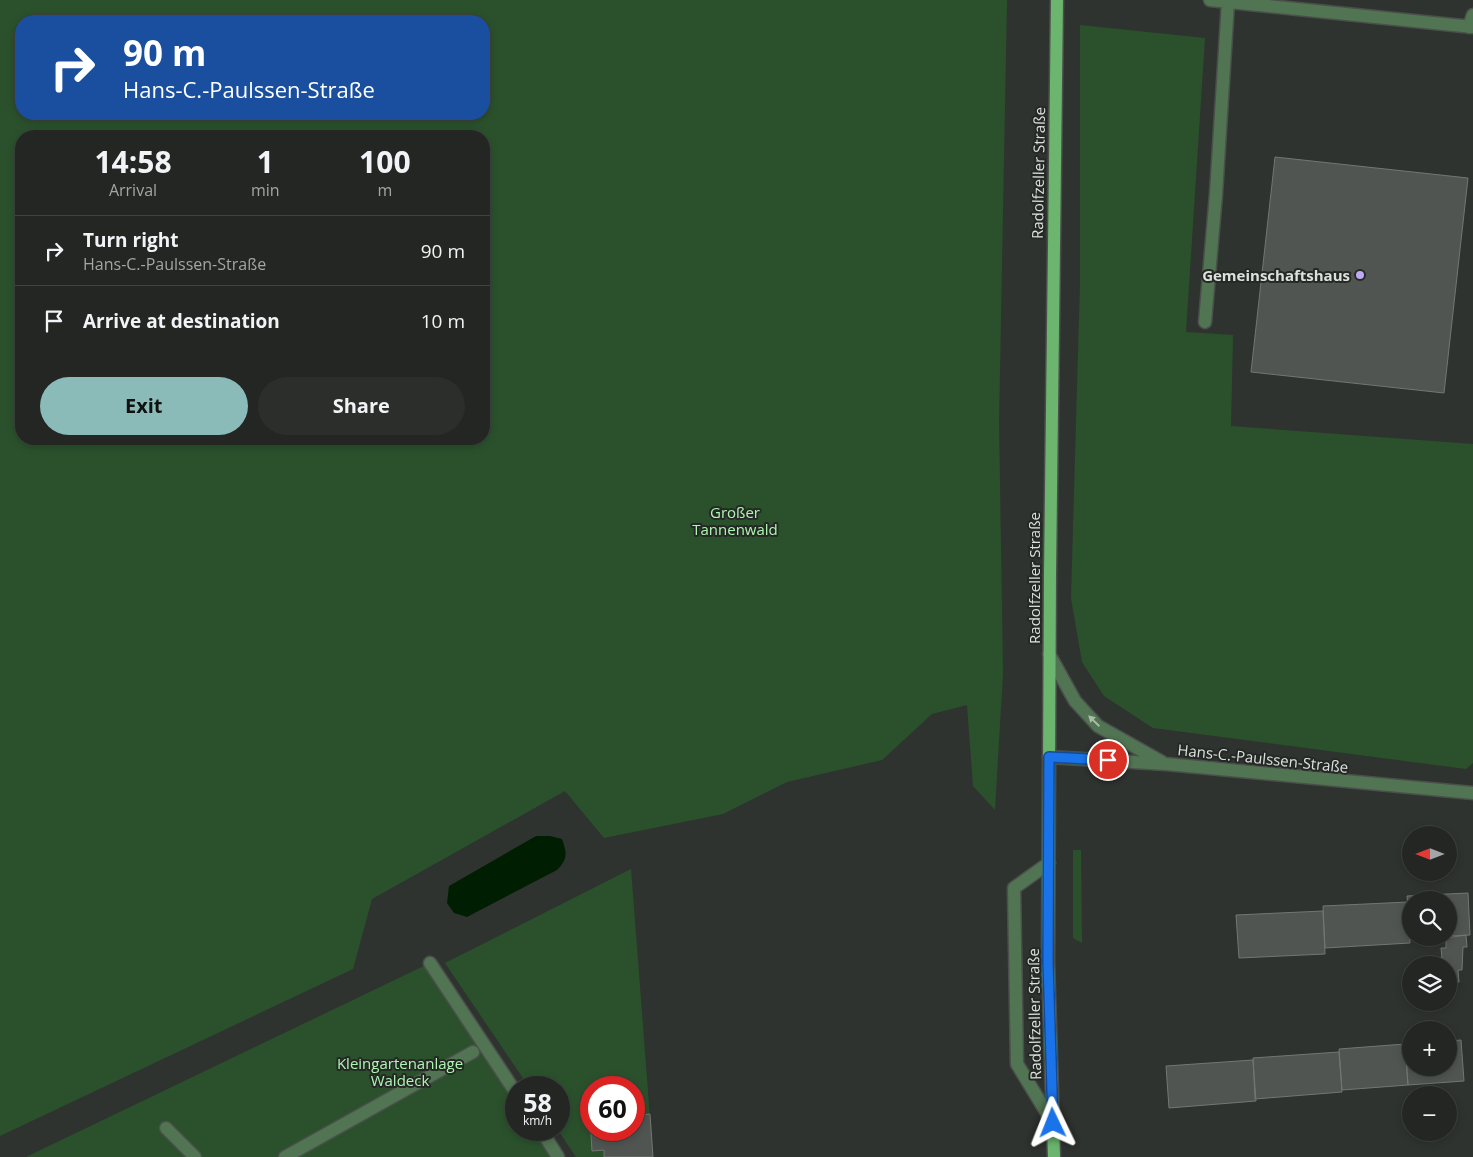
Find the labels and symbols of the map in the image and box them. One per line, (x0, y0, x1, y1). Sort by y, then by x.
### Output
street label: Radolfzeller Straße (1027, 107, 1049, 239)
place label: Gemeinschaftshaus (1202, 265, 1350, 285)
marker: Gemeinschaftshaus (1354, 269, 1366, 281)
park label: Großer Tannenwald (692, 502, 778, 539)
street label: Radolfzeller Straße (1024, 512, 1044, 644)
one-way arrow (1089, 715, 1101, 727)
pin (1087, 739, 1129, 781)
street label: Hans-C.-Paulssen-Straße (1177, 739, 1349, 777)
north arrow (1402, 826, 1458, 881)
street label: Radolfzeller Straße (1023, 948, 1045, 1080)
park label: Kleingartenanlage Waldeck (337, 1053, 463, 1090)
speed limit sign: 60 (580, 1076, 645, 1141)
position arrow (1026, 1096, 1078, 1148)

